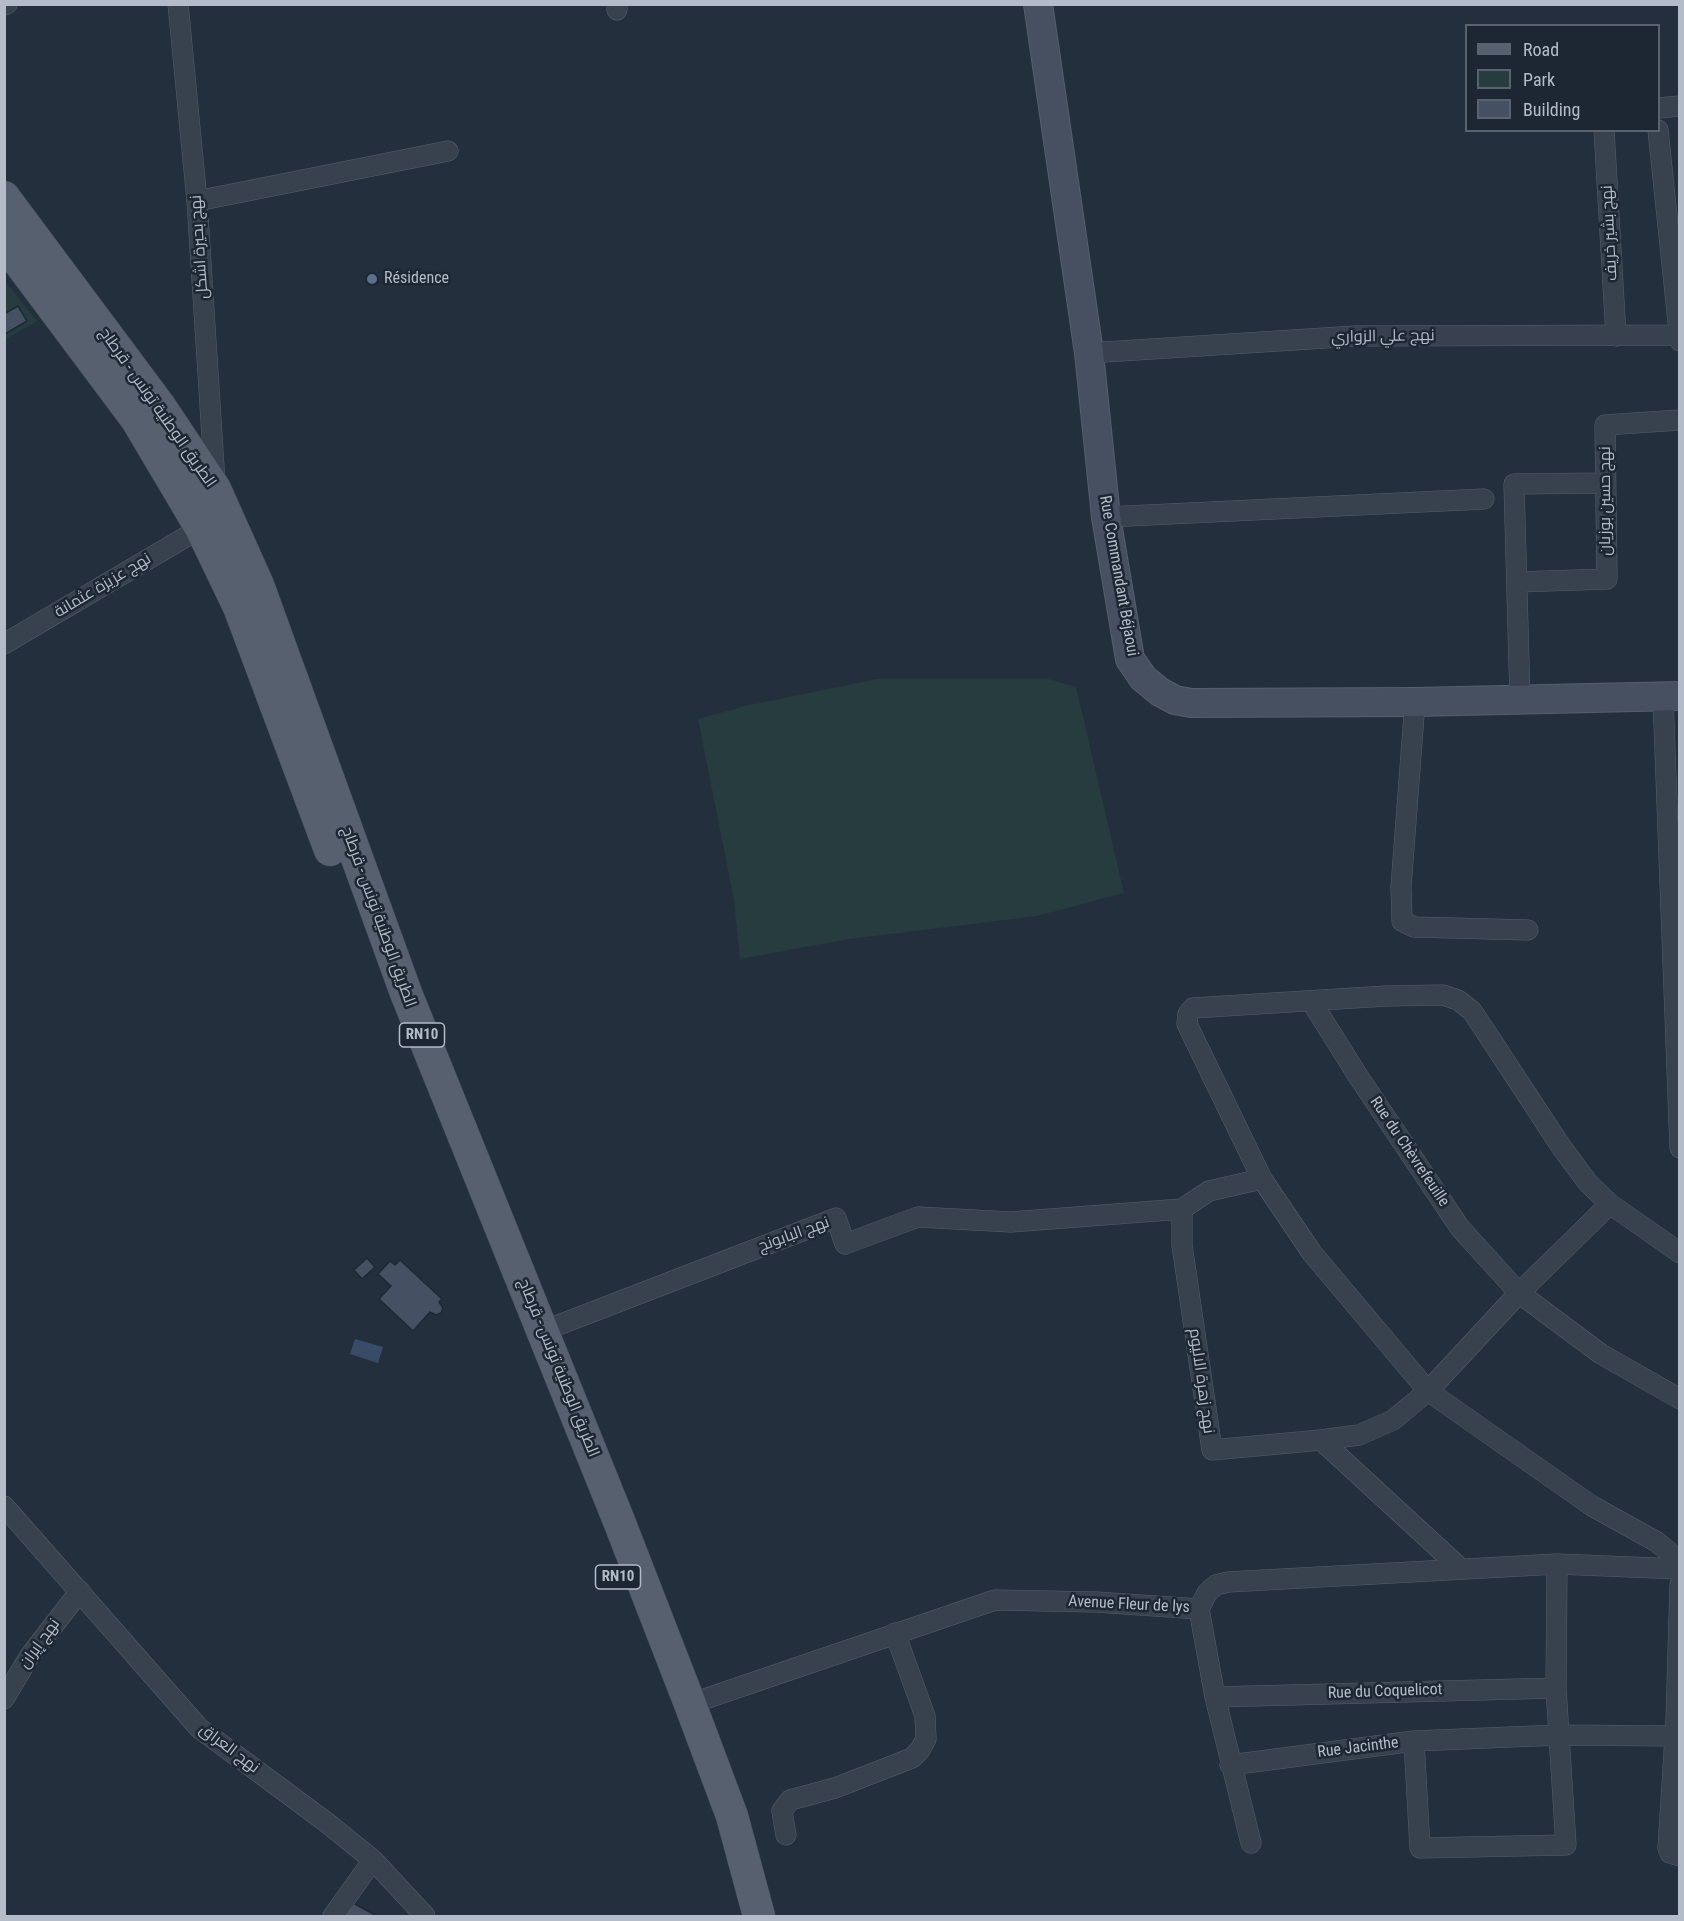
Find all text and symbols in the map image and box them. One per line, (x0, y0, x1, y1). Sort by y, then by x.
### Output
legend (1465, 24, 1660, 132)
text: Road (1523, 39, 1559, 60)
text: Park (1523, 69, 1555, 90)
text: Building (1523, 99, 1580, 120)
street label: نهج بشير خريف (1598, 185, 1622, 281)
street label: نهج بحيرة اشكل (187, 194, 213, 300)
place label: Résidence (384, 269, 449, 289)
marker: Résidence (365, 272, 379, 286)
street label: الطريق الوطنية تونس - قرطاج (94, 324, 220, 492)
street label: نهج علي الزواري (1331, 326, 1435, 348)
street label: نهج حسين بوزيان (1596, 446, 1616, 556)
street label: Rue Commandant Béjaoui (1094, 494, 1142, 658)
street label: نهج عزيزة عثمانة (51, 550, 155, 622)
street label: الطريق الوطنية تونس - قرطاج (336, 824, 420, 1010)
road number: RN10 (400, 1023, 444, 1047)
street label: Rue du Chèvrefeuille (1365, 1093, 1453, 1211)
street label: نهج البابونج (756, 1213, 832, 1257)
street label: الطريق الوطنية تونس - قرطاج (513, 1276, 603, 1460)
street label: نهج زهرة الاليوم (1184, 1327, 1218, 1435)
road number: RN10 (596, 1565, 640, 1589)
street label: Avenue Fleur de lys (1068, 1592, 1190, 1618)
street label: نهج إيران (16, 1615, 64, 1673)
street label: Rue du Coquelicot (1327, 1680, 1443, 1704)
street label: نهج العراق (195, 1720, 263, 1778)
street label: Rue Jacinthe (1316, 1734, 1400, 1762)

